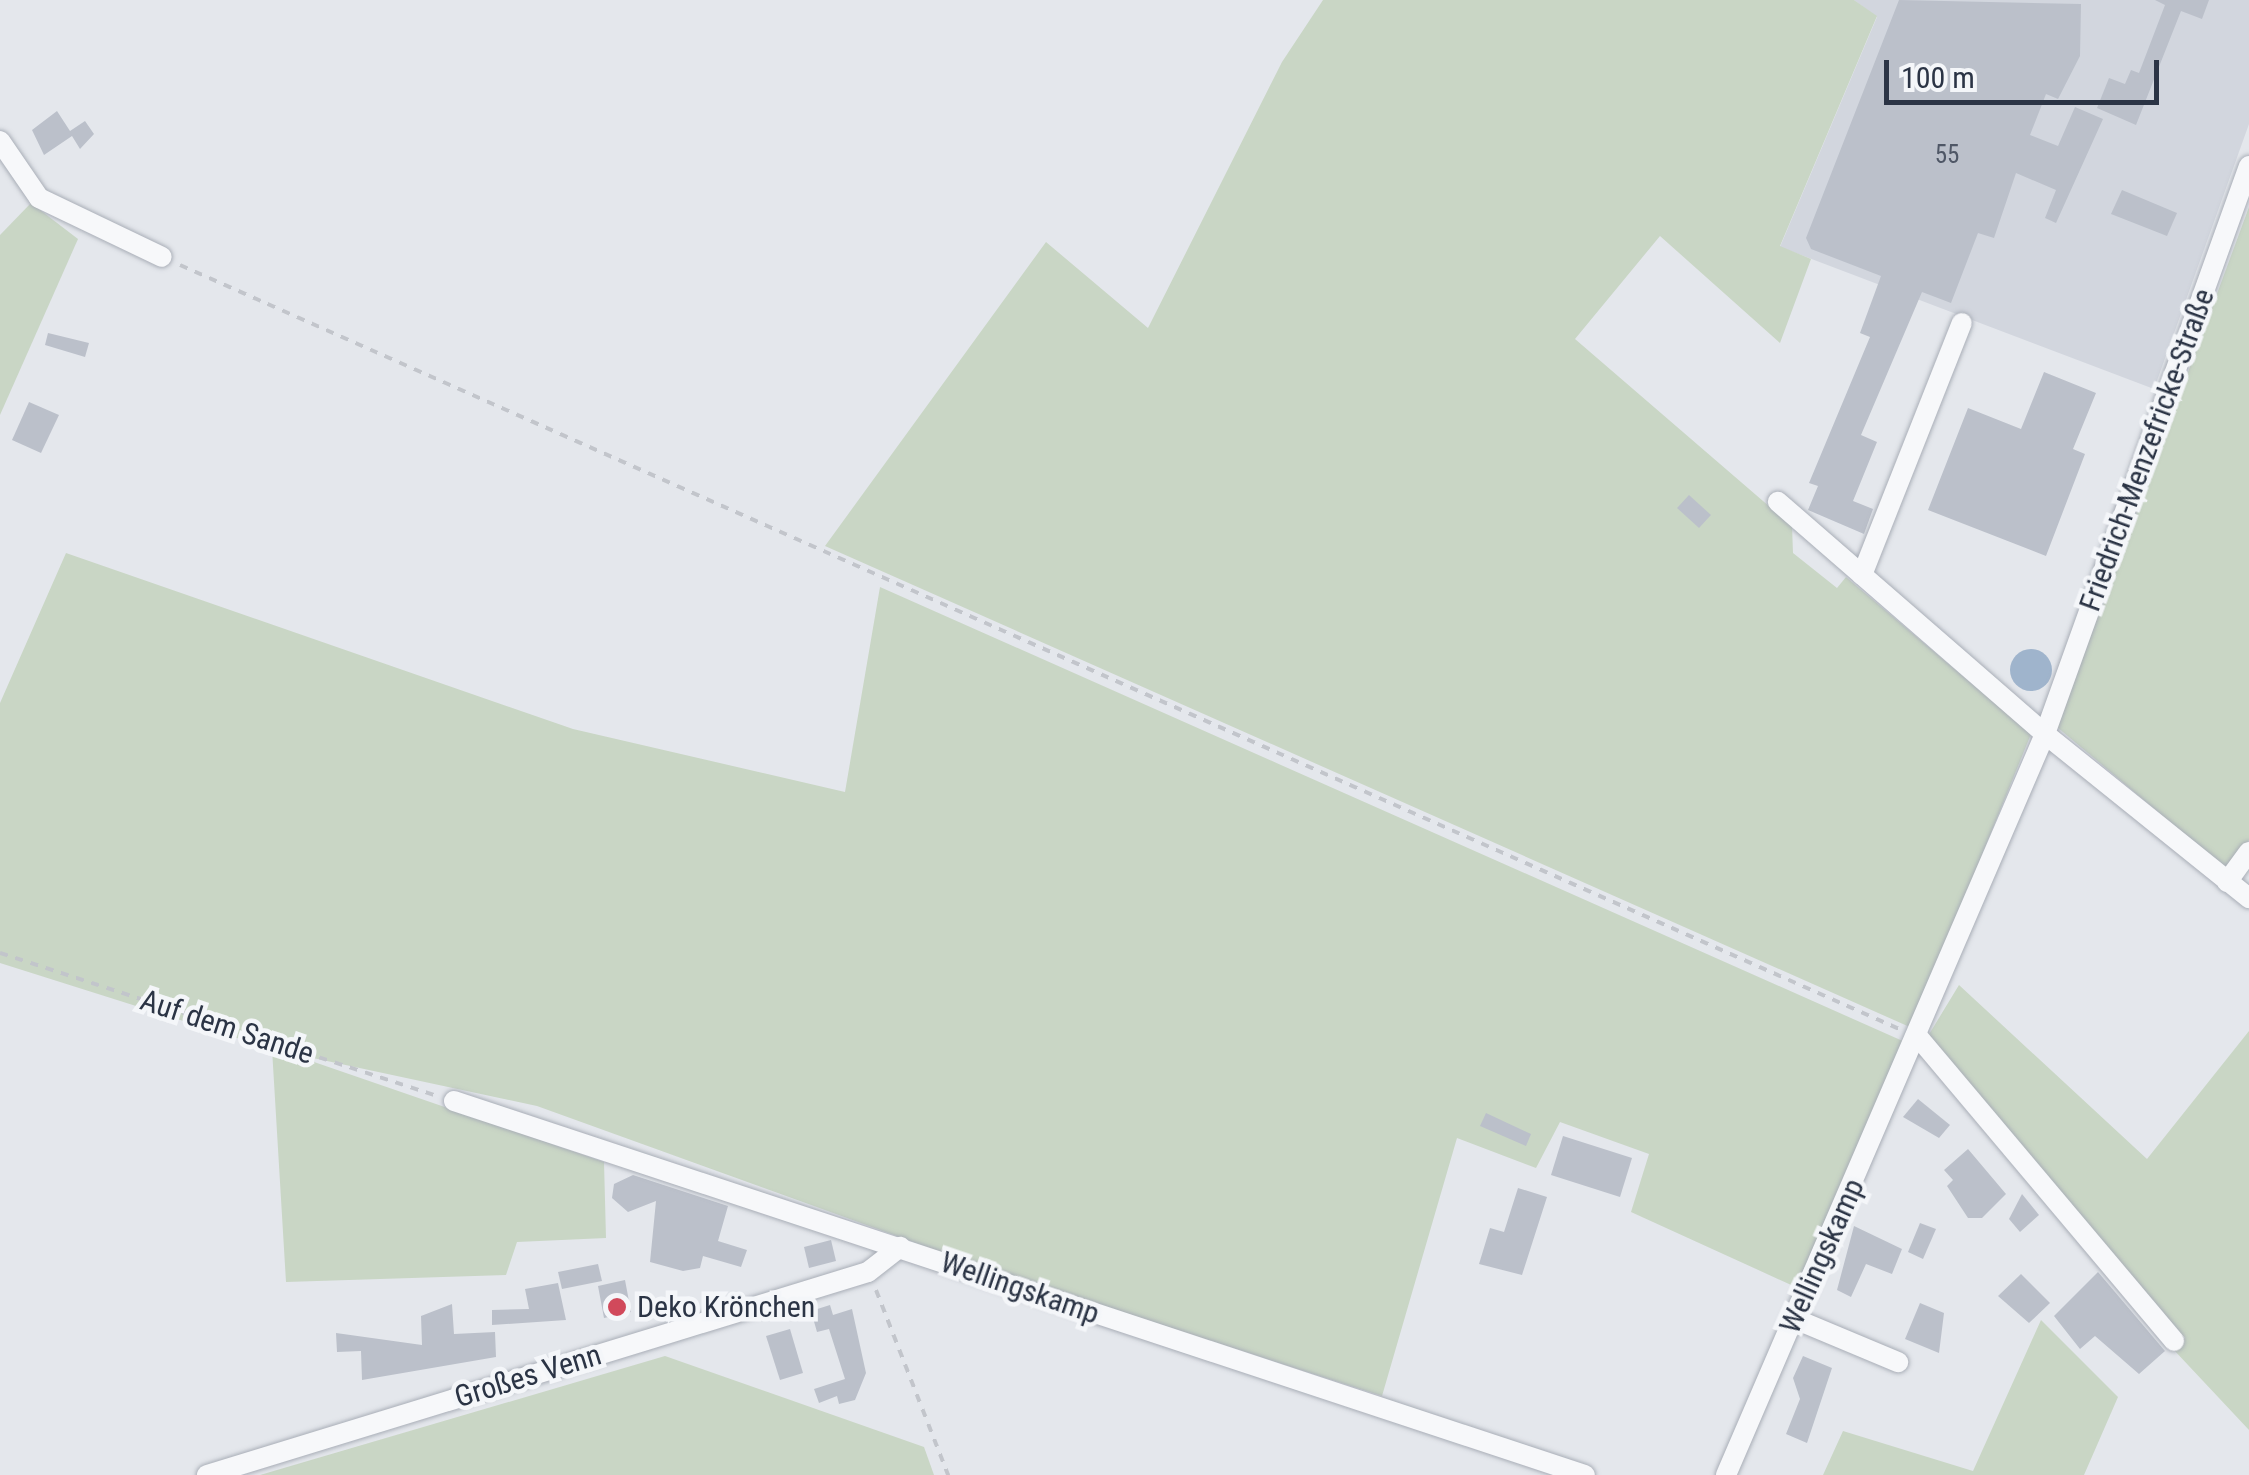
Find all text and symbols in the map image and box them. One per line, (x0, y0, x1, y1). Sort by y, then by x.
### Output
scale bar (1889, 40, 2164, 102)
text: 100 m (1901, 60, 1975, 95)
house number: 55 (1935, 140, 1959, 170)
street label: Friedrich-Menzefricke-Straße (2072, 284, 2222, 616)
street label: Auf dem Sande (136, 982, 318, 1072)
street label: Wellingskamp (1772, 1173, 1872, 1339)
street label: Wellingskamp (936, 1244, 1104, 1332)
place label: Deko Krönchen (637, 1289, 815, 1325)
marker: Deko Krönchen (606, 1296, 628, 1318)
street label: Großes Venn (450, 1337, 606, 1415)

